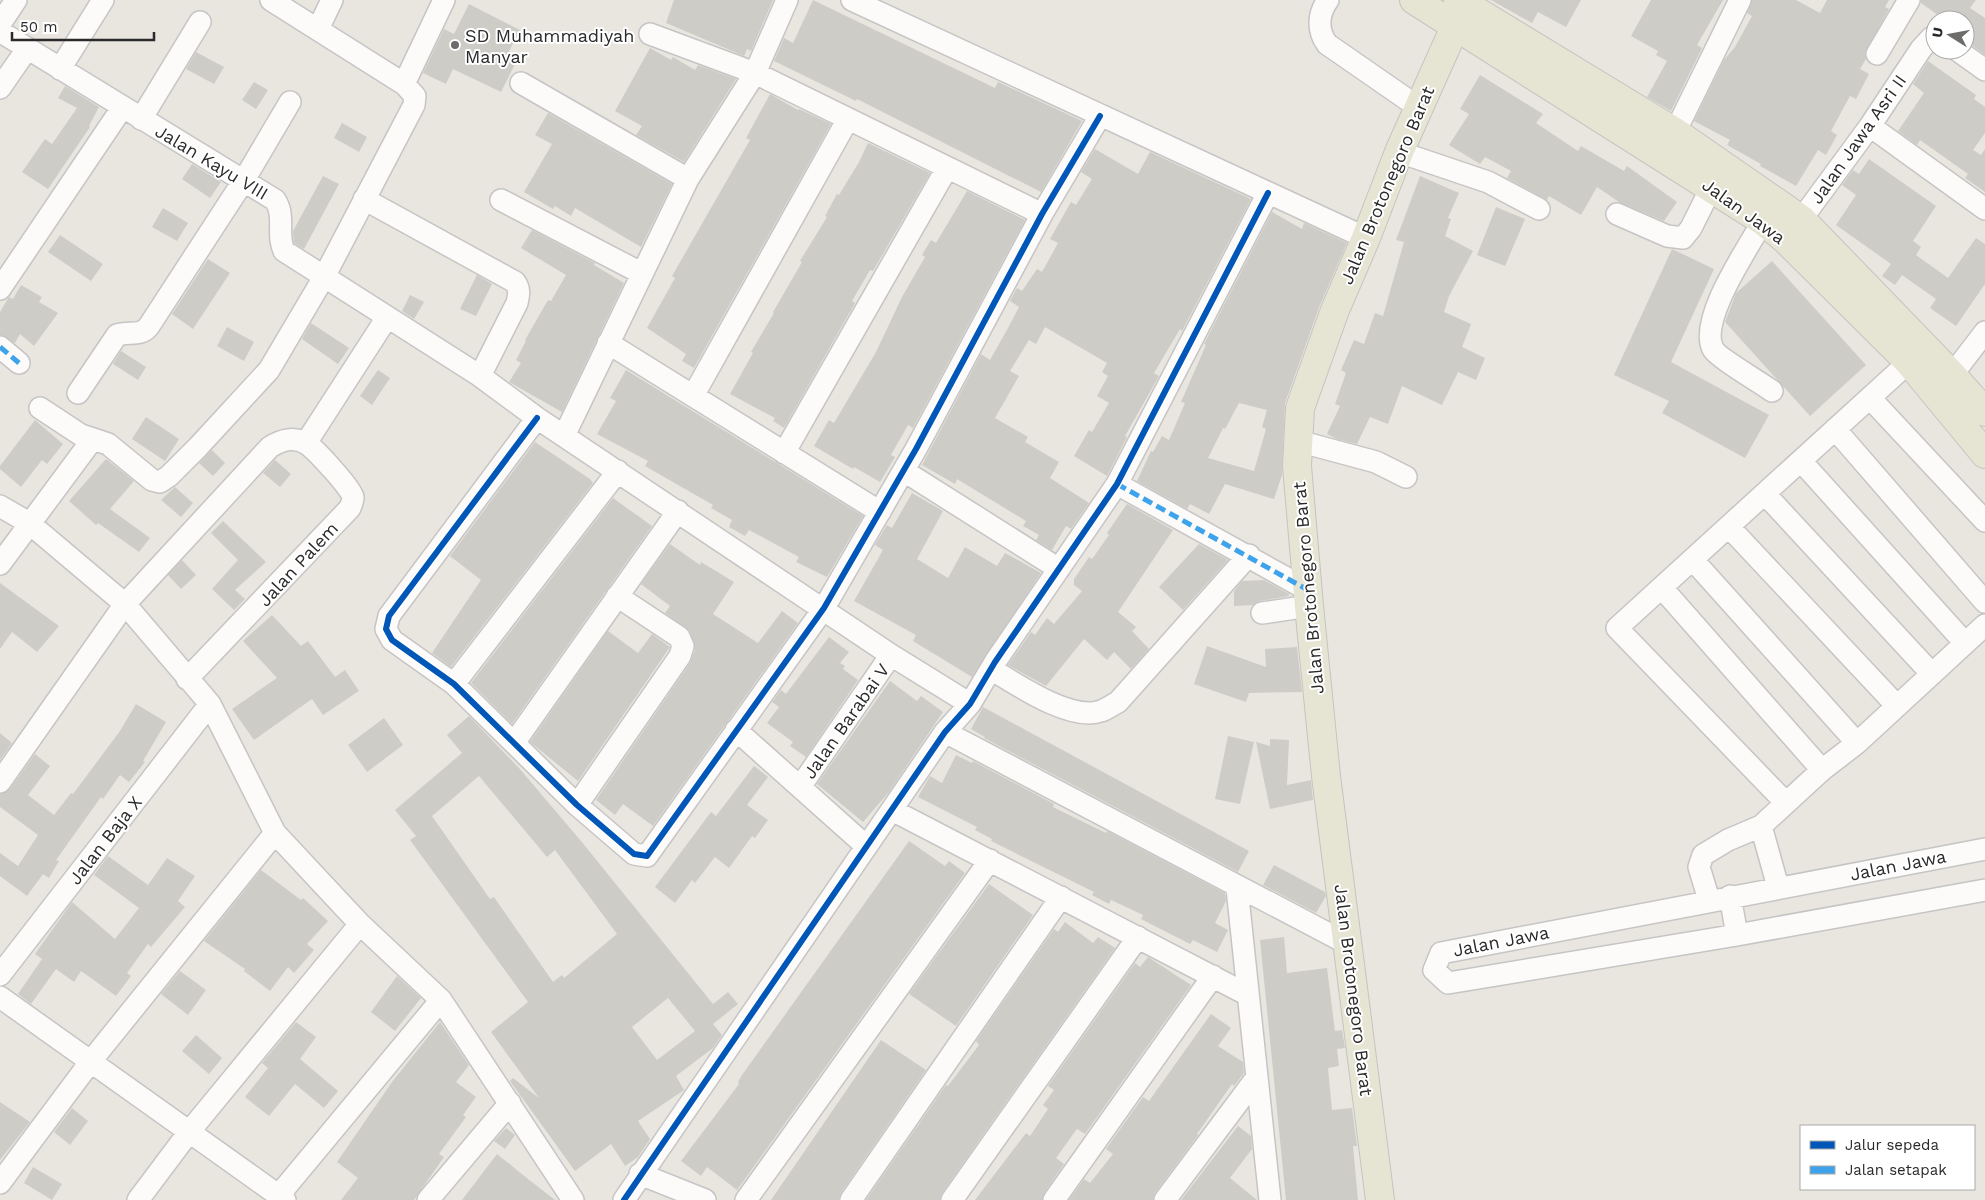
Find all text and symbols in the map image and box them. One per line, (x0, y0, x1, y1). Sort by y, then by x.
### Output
scale bar (12, 10, 155, 42)
north arrow (1925, 10, 1975, 60)
text: 50 m (20, 18, 57, 36)
place label: SD Muhammadiyah Manyar (465, 25, 634, 67)
text: U (1928, 26, 1946, 39)
marker: SD Muhammadiyah Manyar (449, 39, 461, 51)
street label: Jalan Jawa Asri II (1806, 70, 1910, 208)
street label: Jalan Brotonegoro Barat (1336, 82, 1438, 287)
street label: Jalan Kayu VIII (152, 120, 272, 204)
street label: Jalan Jawa (1698, 174, 1790, 248)
street label: Jalan Brotonegoro Barat (1288, 480, 1328, 695)
street label: Jalan Palem (254, 518, 342, 610)
street label: Jalan Barabai V (798, 659, 894, 783)
street label: Jalan Baja X (64, 792, 146, 888)
street label: Jalan Jawa (1848, 845, 1948, 885)
street label: Jalan Brotonegoro Barat (1331, 883, 1377, 1097)
street label: Jalan Jawa (1451, 921, 1551, 961)
legend (1800, 1125, 1975, 1190)
text: Jalur sepeda (1845, 1136, 1939, 1154)
text: Jalan setapak (1845, 1161, 1947, 1179)

